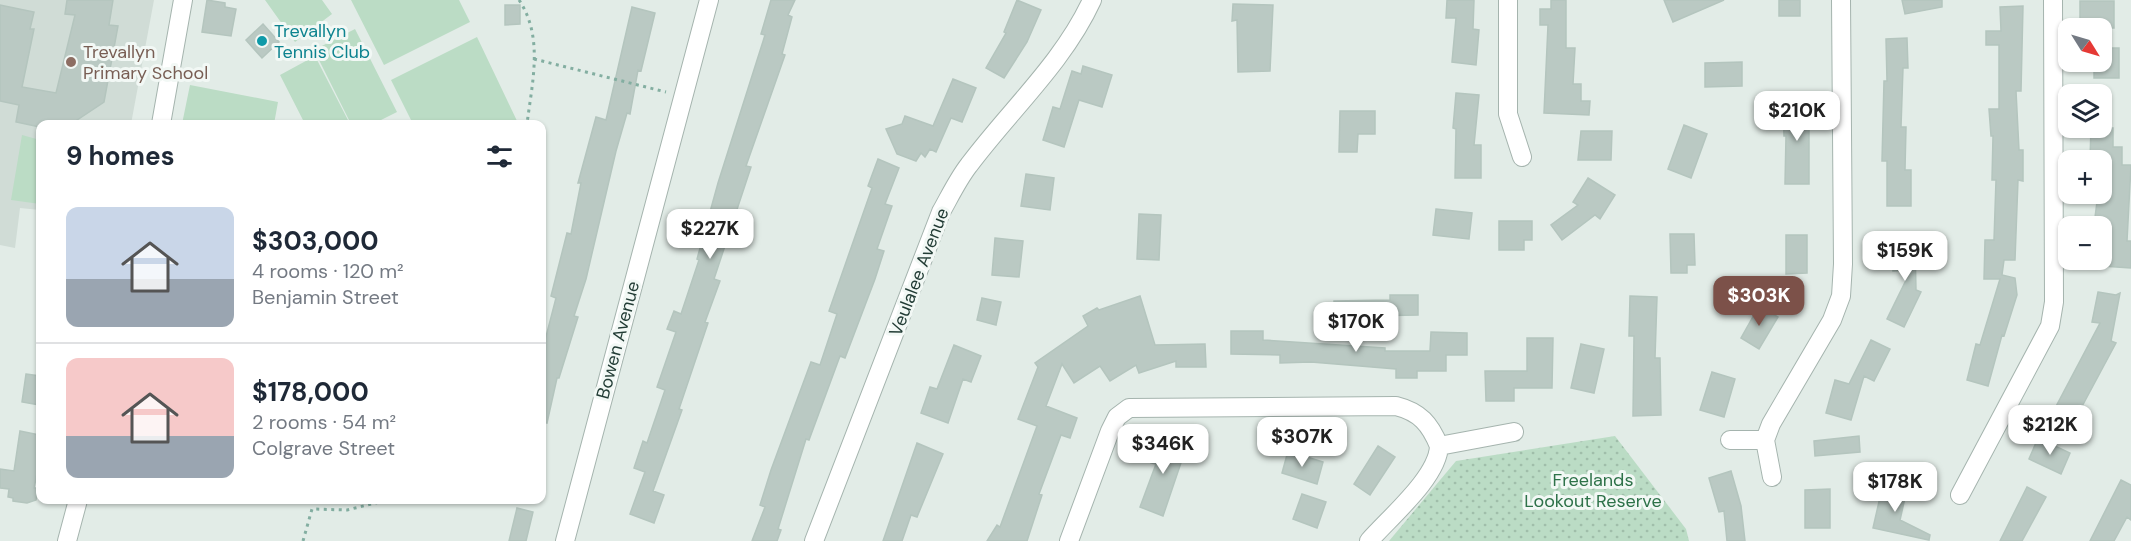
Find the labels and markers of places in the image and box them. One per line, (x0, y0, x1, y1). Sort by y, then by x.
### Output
place label: Trevallyn Tennis Club (274, 19, 370, 64)
marker: Trevallyn Tennis Club (255, 34, 269, 48)
place label: Trevallyn Primary School (83, 40, 208, 85)
marker: Trevallyn Primary School (64, 55, 78, 69)
pin: $210K (1755, 91, 1839, 142)
pin: $227K (668, 209, 752, 260)
pin: $159K (1863, 231, 1947, 282)
pin: $303K (1717, 276, 1801, 327)
pin: $170K (1314, 302, 1398, 353)
pin: $212K (2008, 405, 2092, 456)
pin: $307K (1260, 417, 1344, 468)
pin: $346K (1121, 424, 1205, 475)
pin: $178K (1853, 462, 1937, 513)

